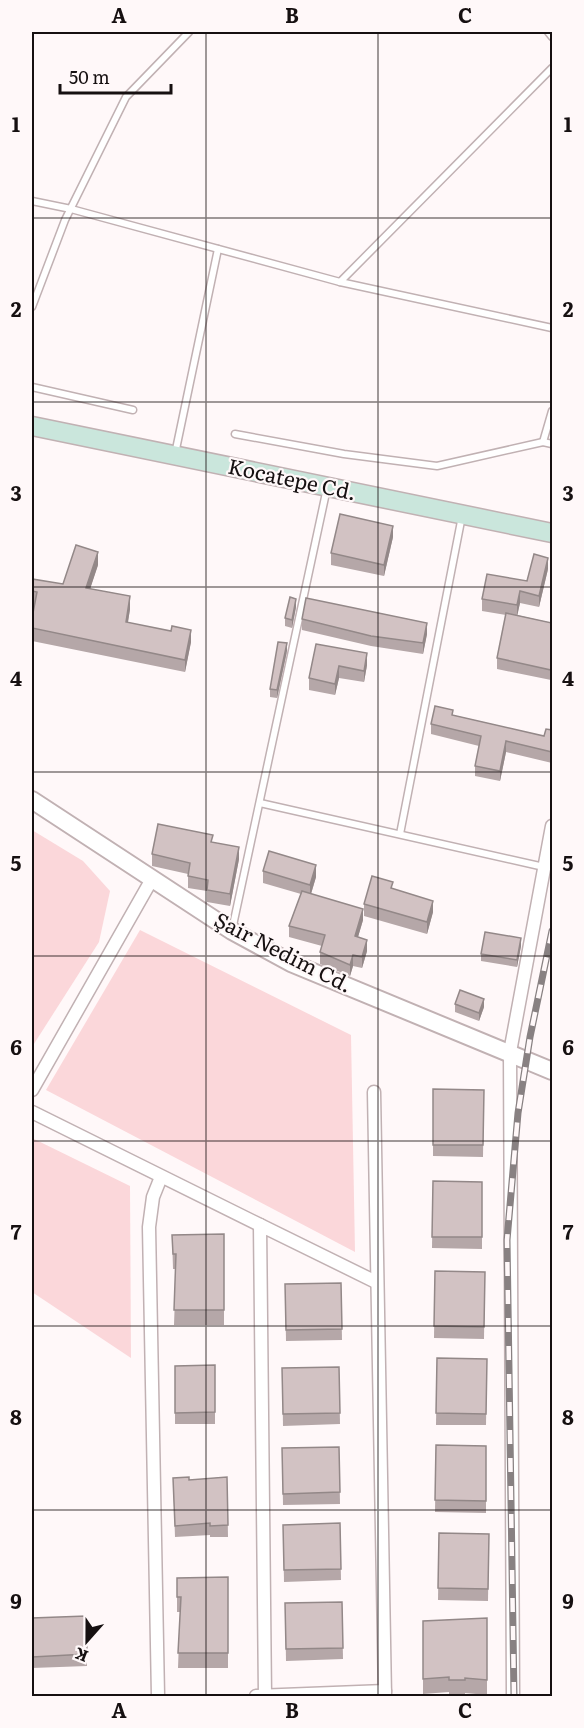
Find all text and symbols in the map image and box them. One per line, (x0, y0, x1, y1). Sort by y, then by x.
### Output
text: A (111, 0, 127, 29)
text: B (285, 0, 299, 29)
text: C (458, 0, 472, 29)
scale bar (60, 57, 171, 95)
text: 50 m (69, 63, 110, 90)
text: 1 (12, 108, 20, 138)
text: 1 (564, 108, 572, 138)
text: 2 (11, 293, 22, 323)
text: 2 (563, 293, 574, 323)
street label: Kocatepe Cd. (225, 449, 360, 506)
text: 3 (10, 477, 22, 507)
text: 3 (562, 477, 574, 507)
text: 4 (10, 662, 22, 692)
text: 4 (562, 662, 574, 692)
text: 5 (11, 847, 22, 877)
text: 5 (563, 847, 574, 877)
street label: Şair Nedim Cd. (210, 903, 358, 999)
text: 6 (10, 1031, 22, 1061)
text: 6 (562, 1031, 574, 1061)
text: 7 (11, 1216, 22, 1246)
text: 7 (563, 1216, 574, 1246)
text: 8 (10, 1401, 22, 1431)
text: 8 (562, 1401, 574, 1431)
text: 9 (10, 1585, 22, 1615)
text: 9 (562, 1585, 574, 1615)
north arrow (57, 1611, 117, 1671)
text: K (71, 1642, 91, 1669)
text: A (111, 1694, 127, 1724)
text: B (285, 1694, 299, 1724)
text: C (458, 1694, 472, 1724)

